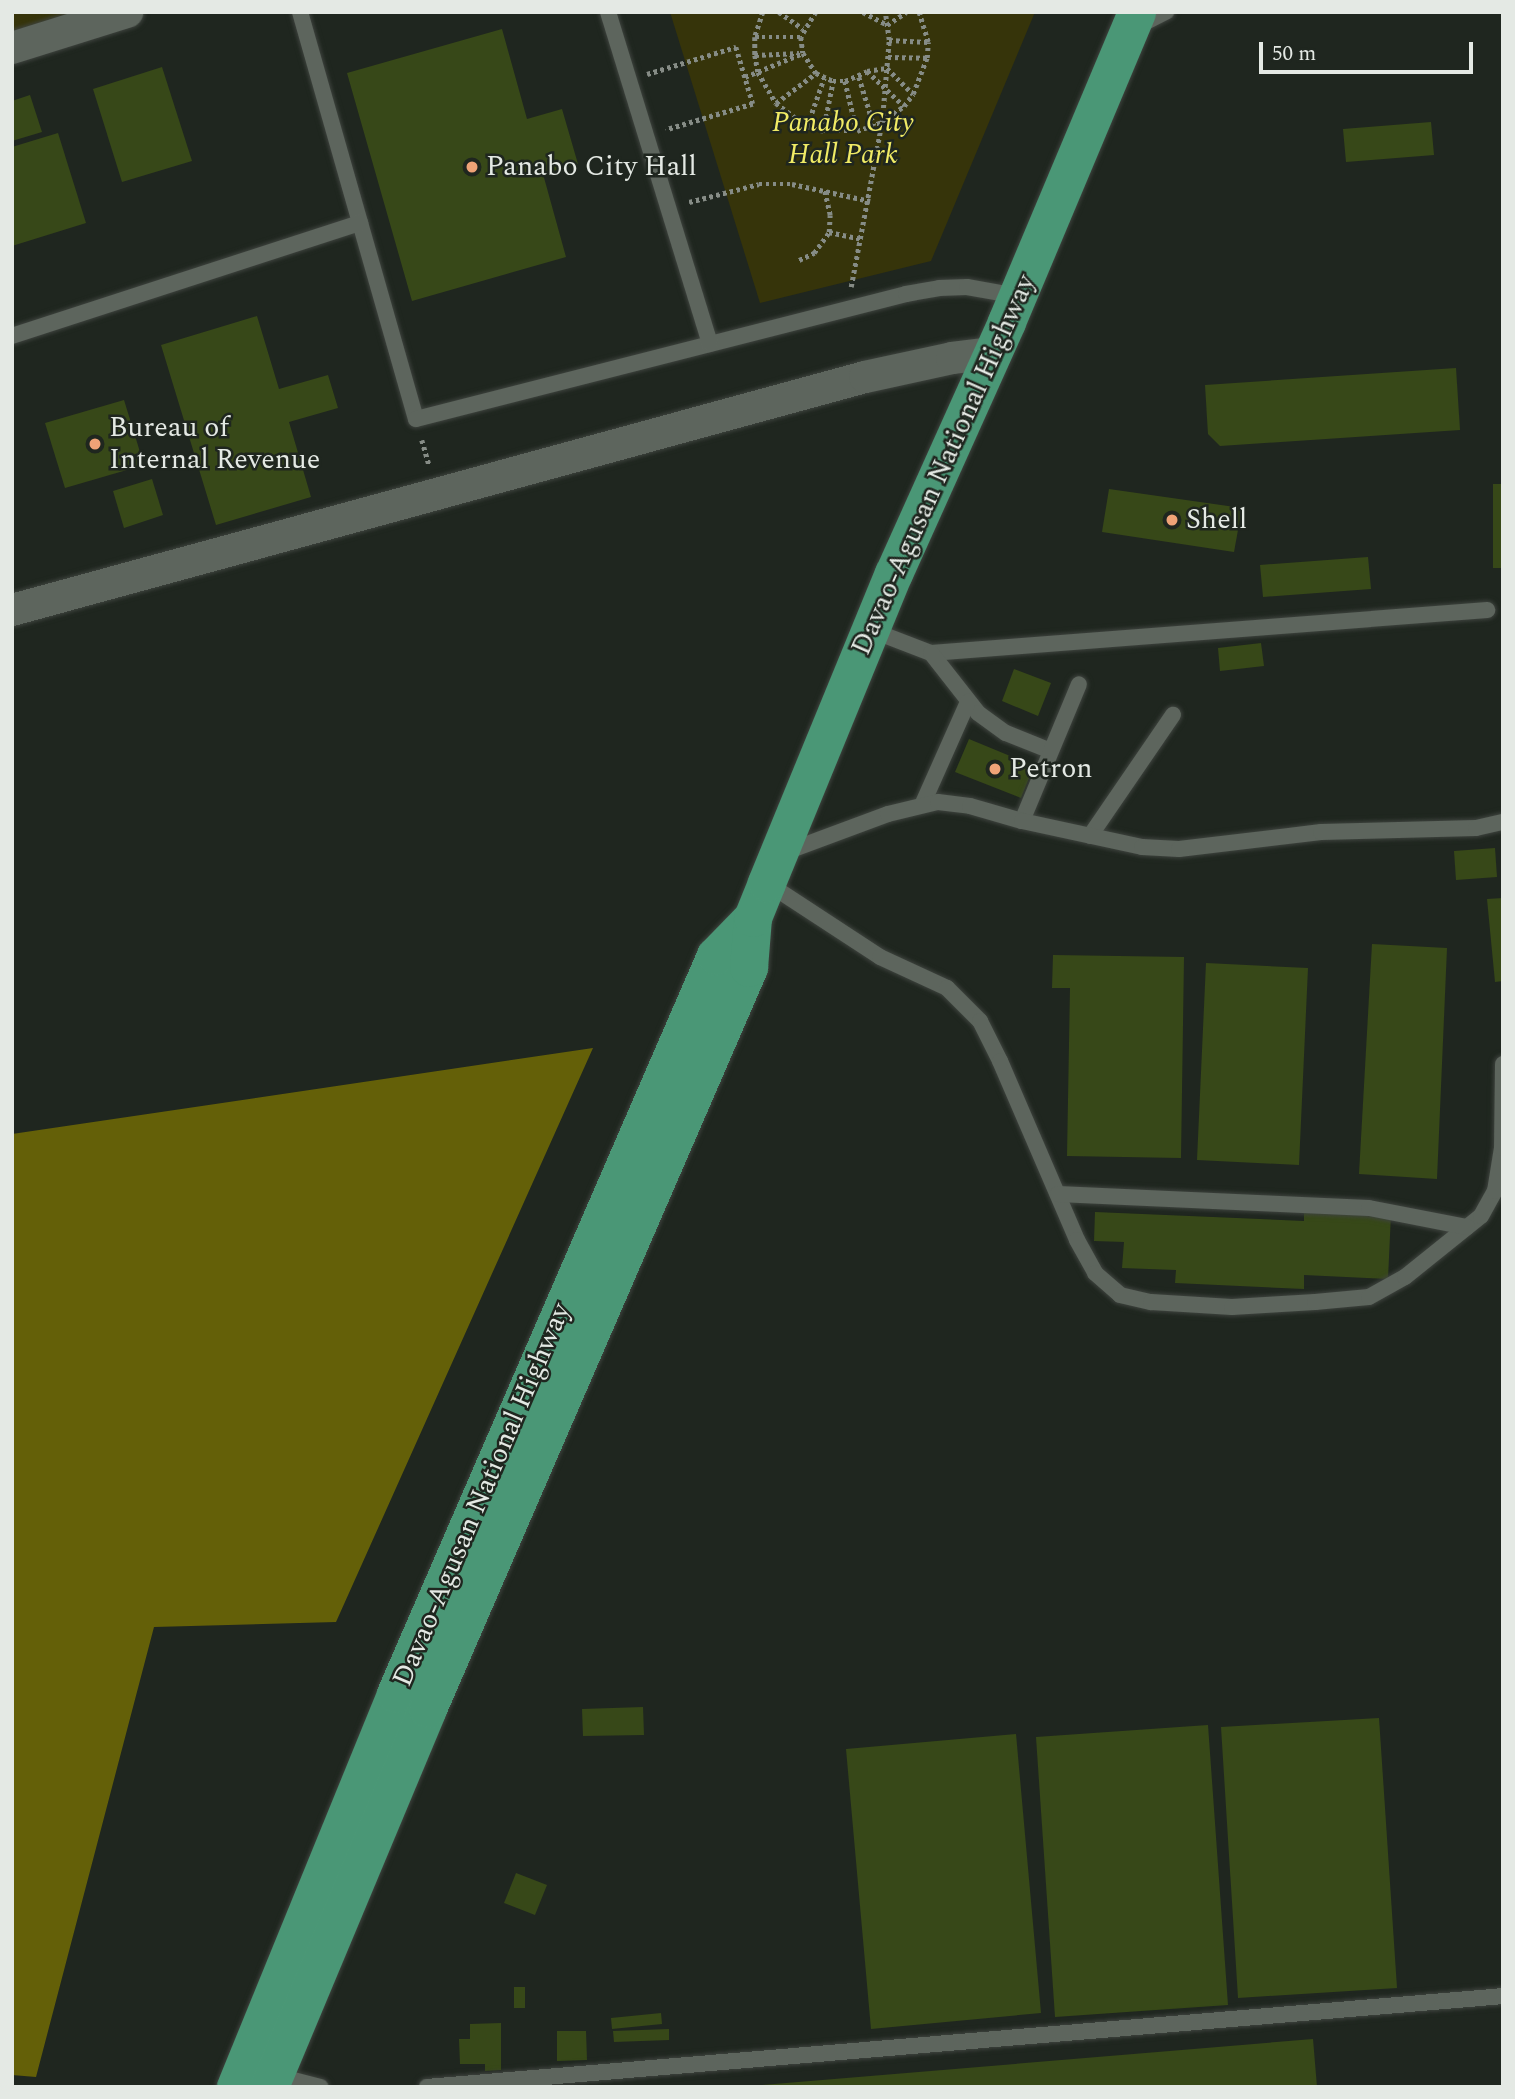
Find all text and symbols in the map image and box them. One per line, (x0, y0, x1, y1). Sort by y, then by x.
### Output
scale bar (1263, 28, 1476, 72)
text: 50 m (1272, 38, 1316, 70)
park label: Panabo City Hall Park (772, 106, 914, 172)
place label: Panabo City Hall (486, 150, 697, 184)
marker: Panabo City Hall (464, 159, 480, 175)
street label: Davao-Agusan National Highway (845, 269, 1043, 661)
place label: Bureau of Internal Revenue (109, 411, 320, 477)
marker: Bureau of Internal Revenue (87, 436, 103, 452)
place label: Shell (1186, 503, 1247, 537)
marker: Shell (1164, 512, 1180, 528)
place label: Petron (1009, 752, 1093, 786)
marker: Petron (987, 761, 1003, 777)
street label: Davao-Agusan National Highway (386, 1298, 578, 1692)

